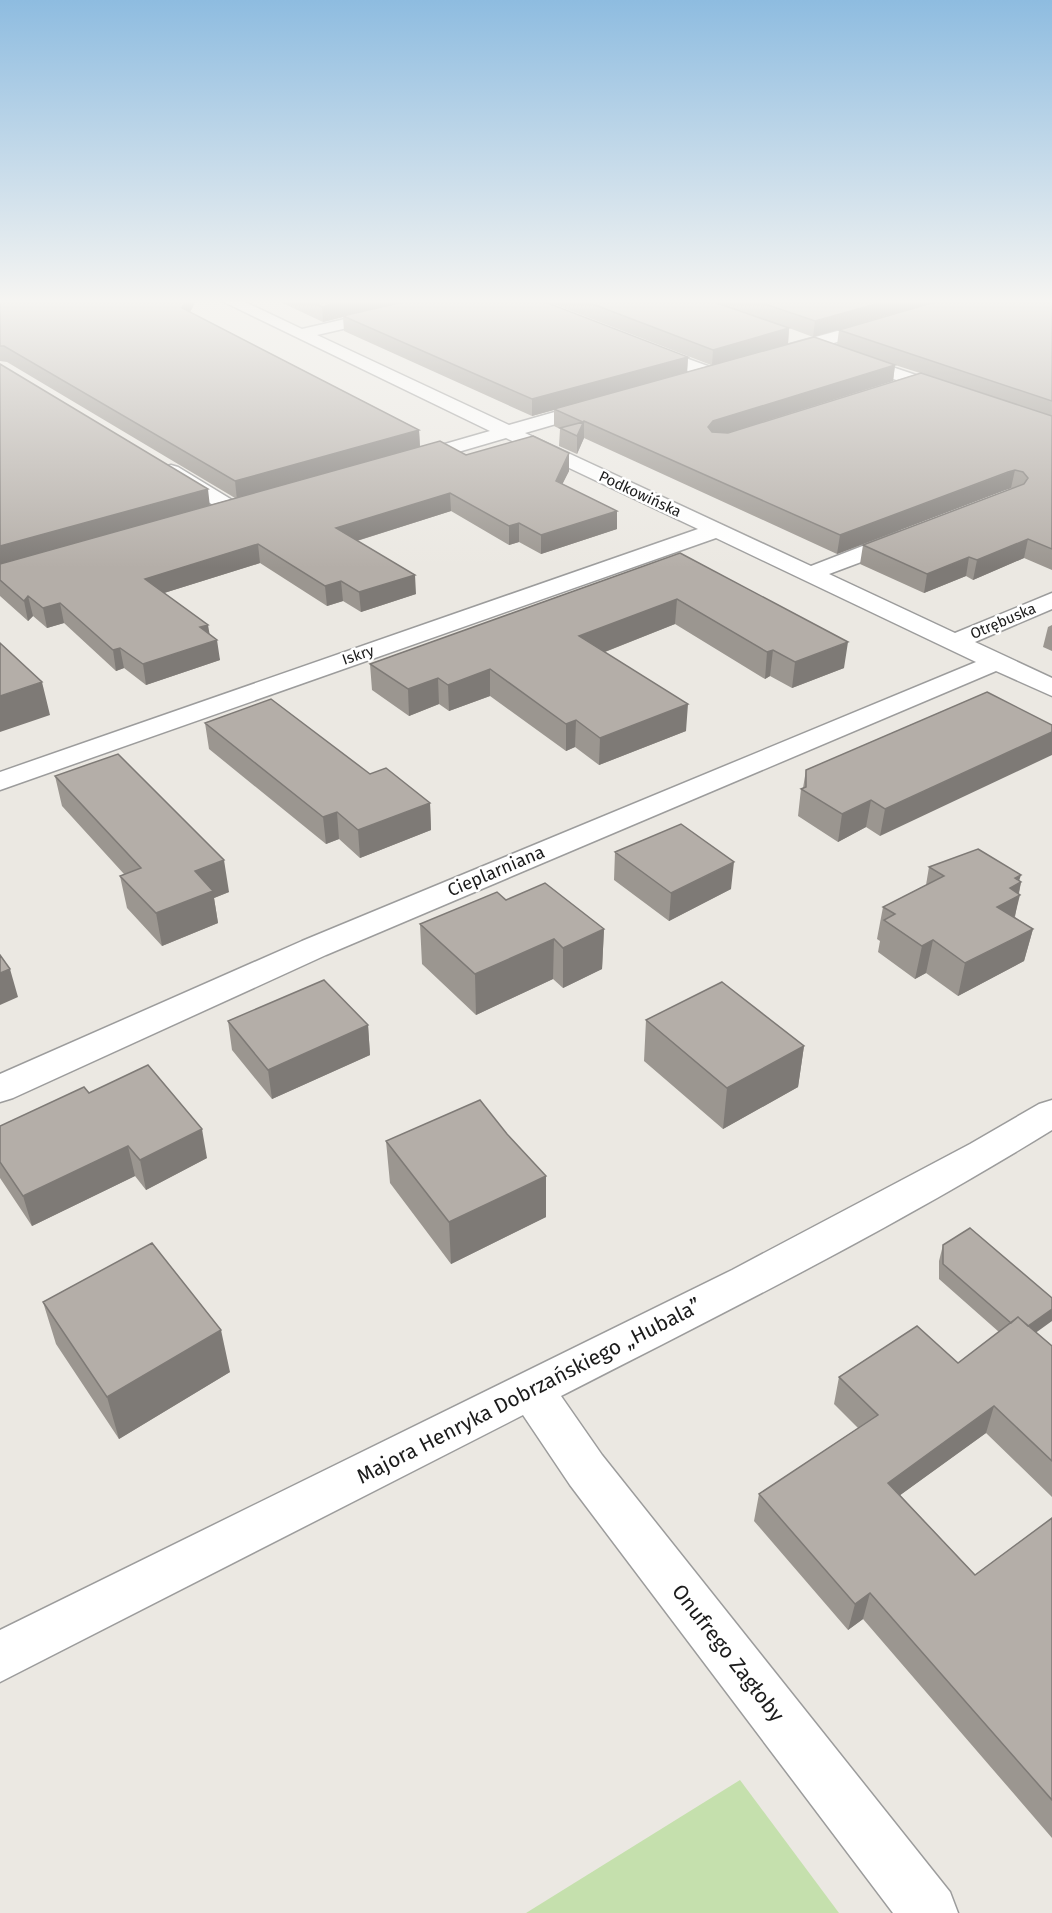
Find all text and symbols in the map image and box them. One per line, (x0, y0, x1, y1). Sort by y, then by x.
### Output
street label: Podkowińska (596, 467, 684, 521)
street label: Otrębuska (967, 599, 1039, 643)
street label: Iskry (340, 641, 377, 669)
street label: Cieplarniana (444, 841, 548, 901)
street label: Majora Henryka Dobrzańskiego „Hubala” (352, 1292, 706, 1490)
street label: Onufrego Zagłoby (666, 1579, 790, 1728)

